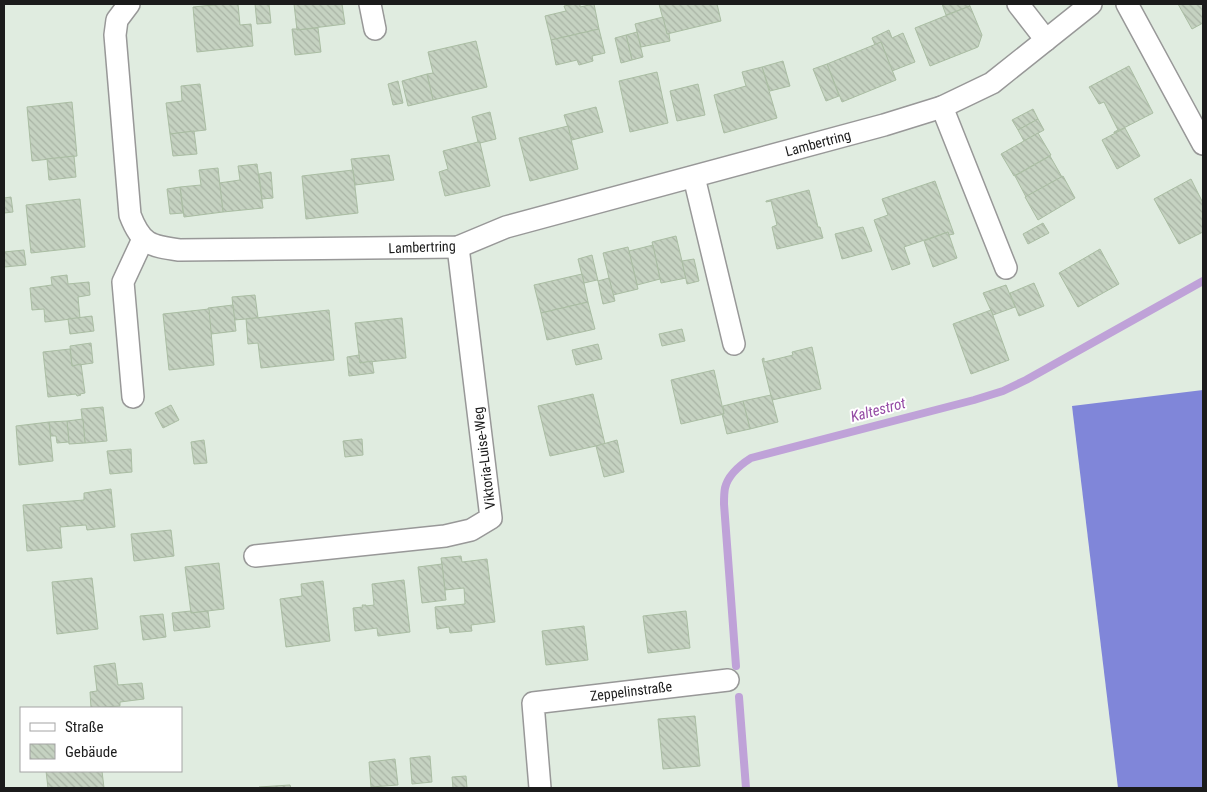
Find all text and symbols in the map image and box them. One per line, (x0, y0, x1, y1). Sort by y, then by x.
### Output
street label: Lambertring (783, 127, 853, 159)
street label: Lambertring (388, 238, 456, 256)
water label: Kaltestrot (849, 394, 908, 426)
street label: Viktoria-Luise-Weg (470, 406, 498, 510)
street label: Zeppelinstraße (589, 678, 673, 704)
legend (20, 707, 182, 772)
text: Straße (65, 718, 104, 736)
text: Gebäude (65, 743, 117, 761)

